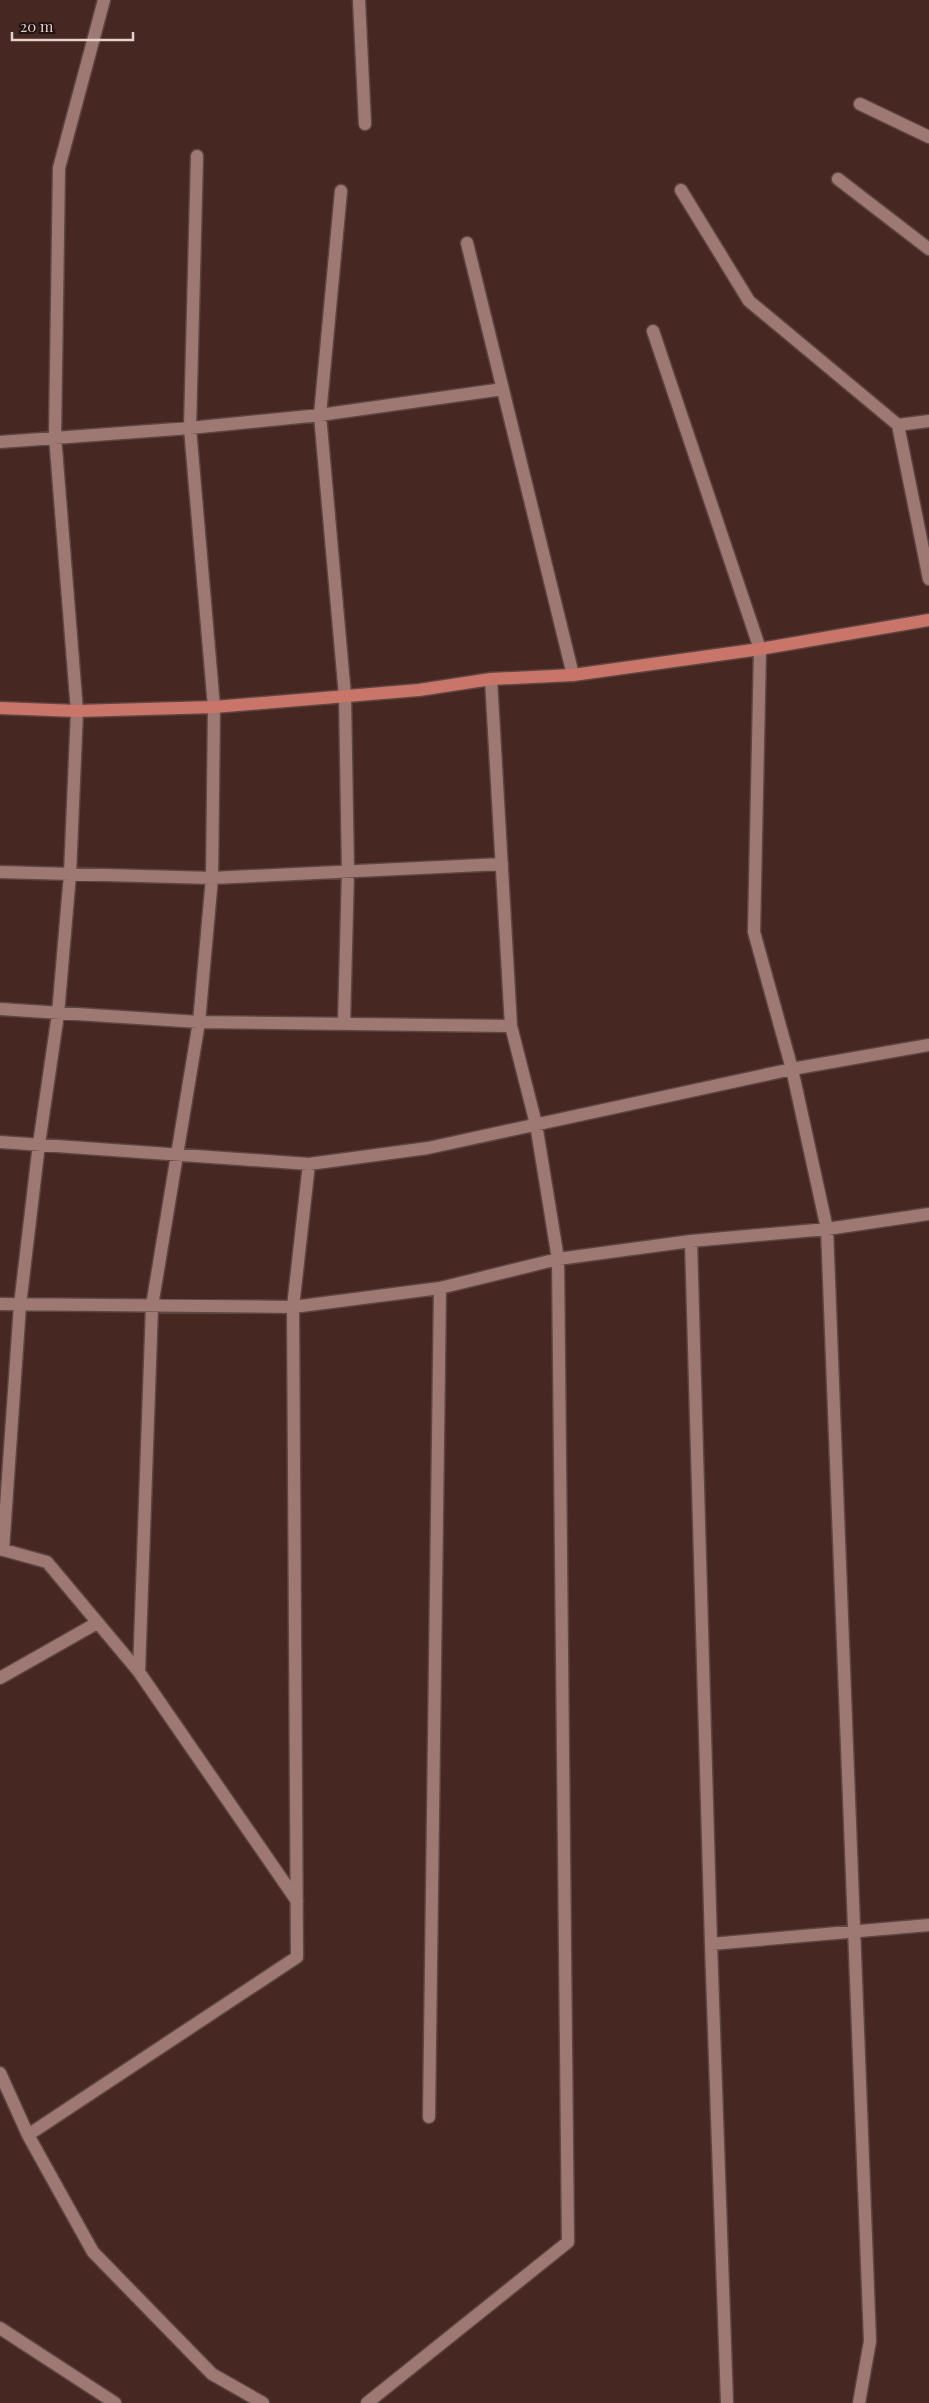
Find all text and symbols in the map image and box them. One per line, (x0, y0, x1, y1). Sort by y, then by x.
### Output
scale bar (12, 10, 134, 42)
text: 20 m (20, 16, 54, 36)

